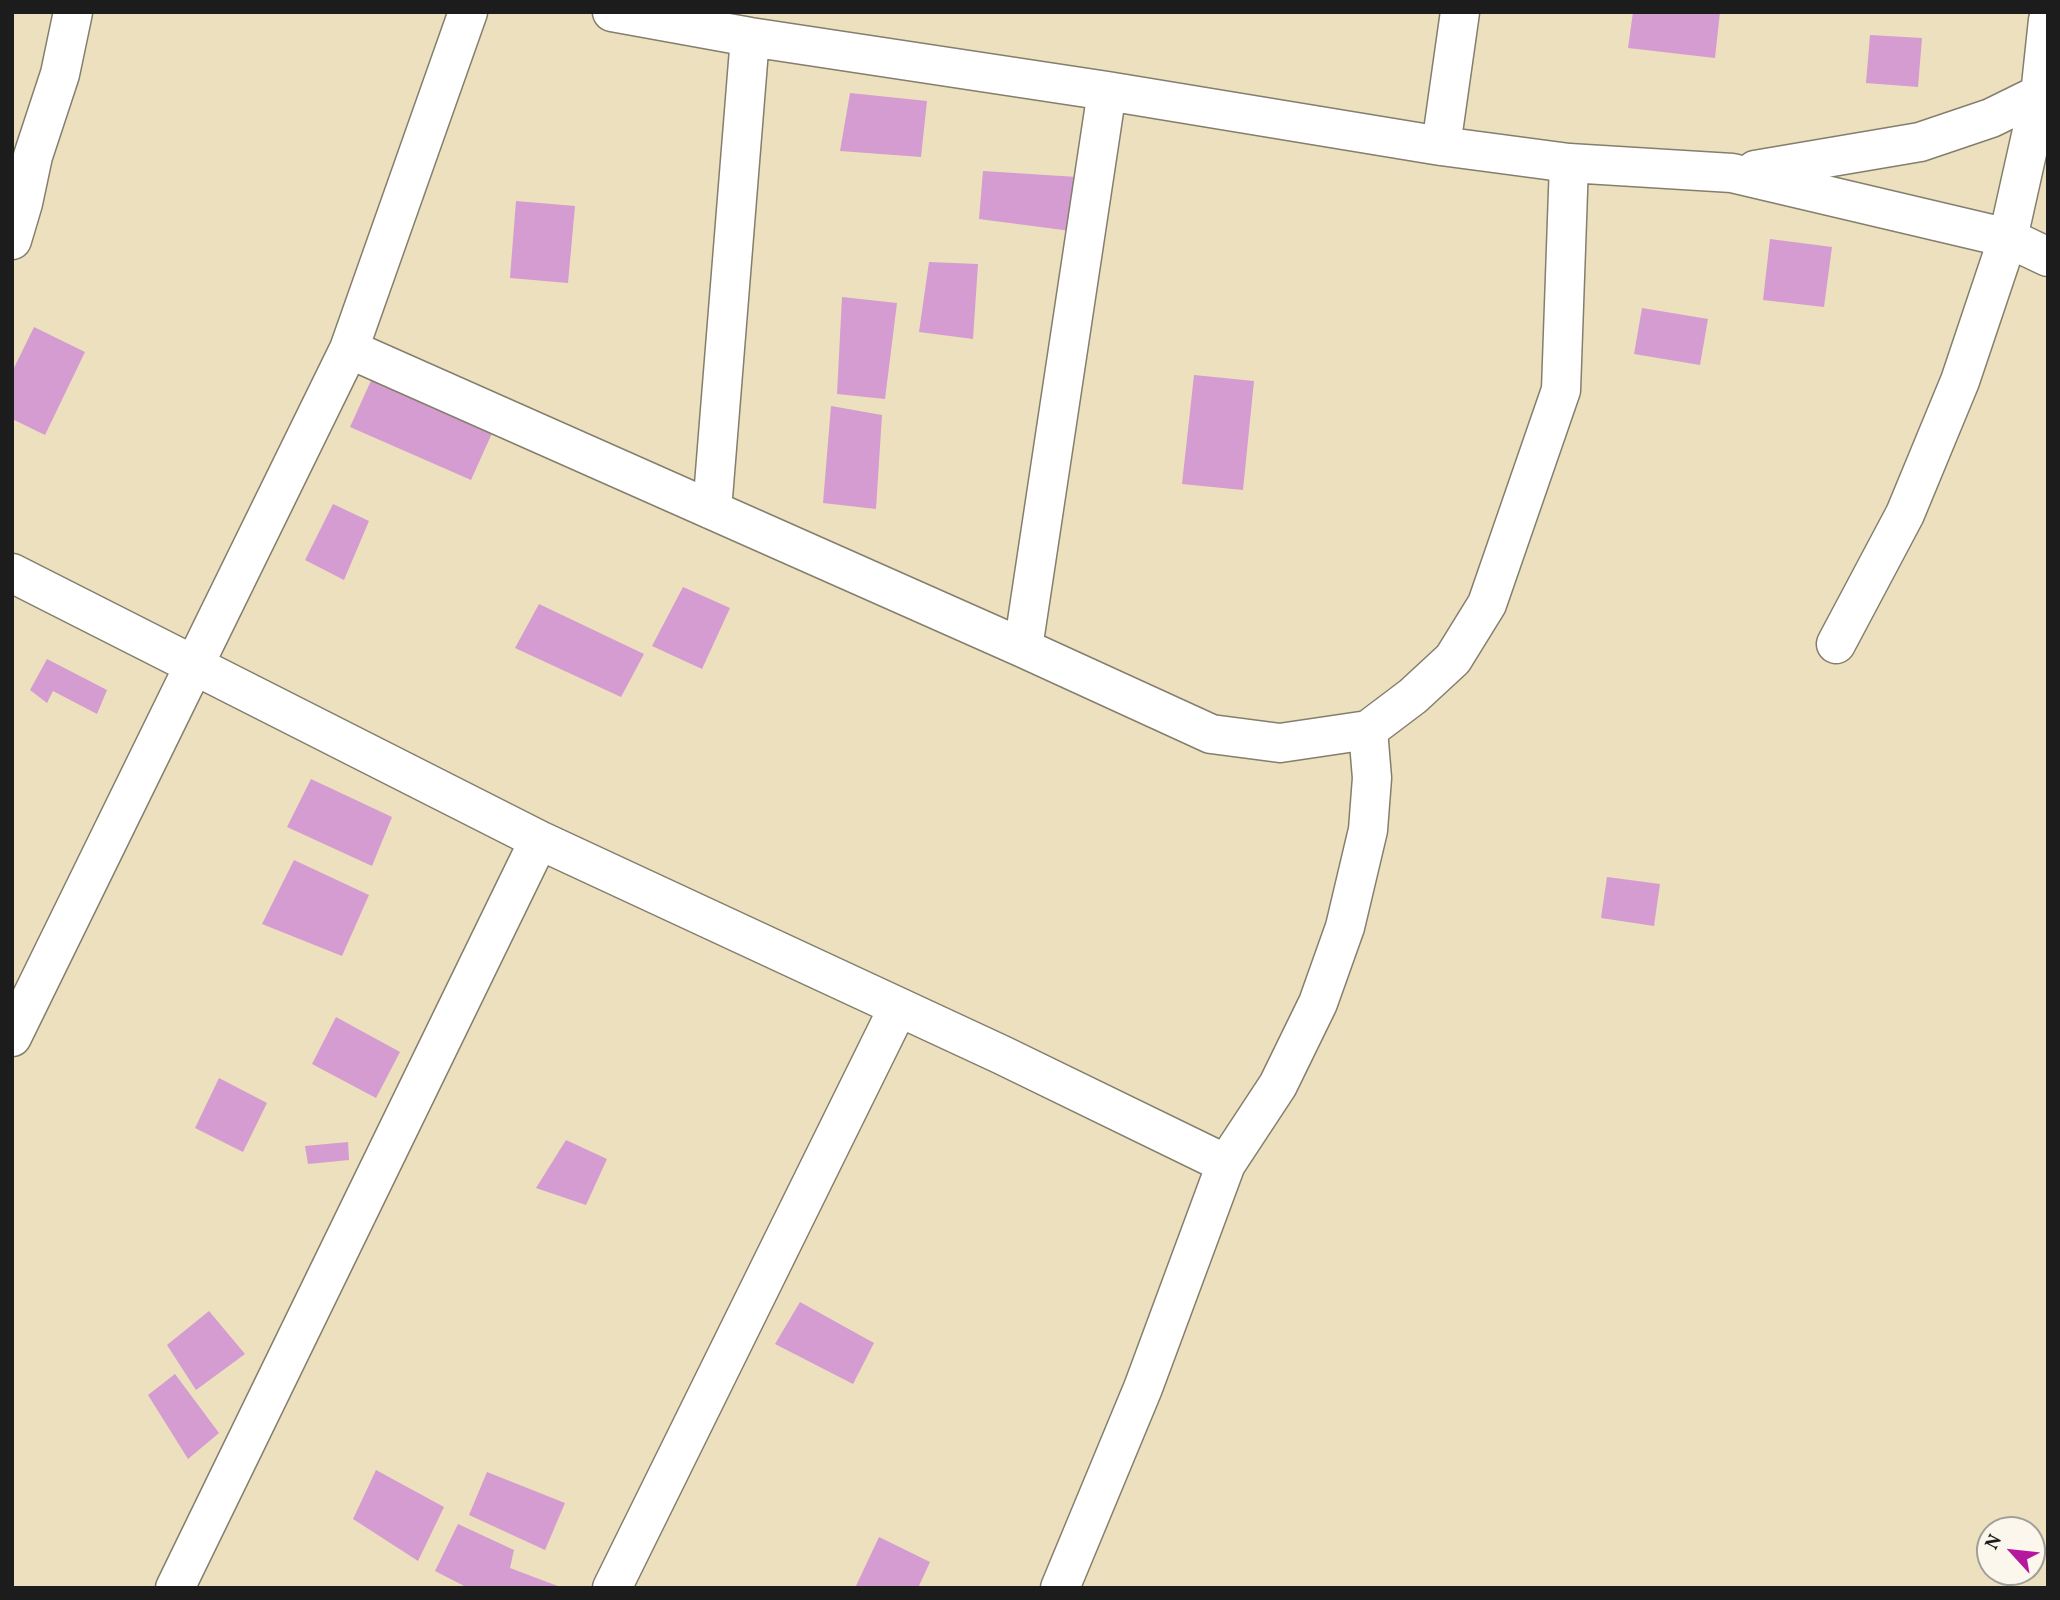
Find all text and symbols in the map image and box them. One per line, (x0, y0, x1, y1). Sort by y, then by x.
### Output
north arrow (1976, 1516, 2046, 1586)
text: N (1979, 1530, 2009, 1554)

